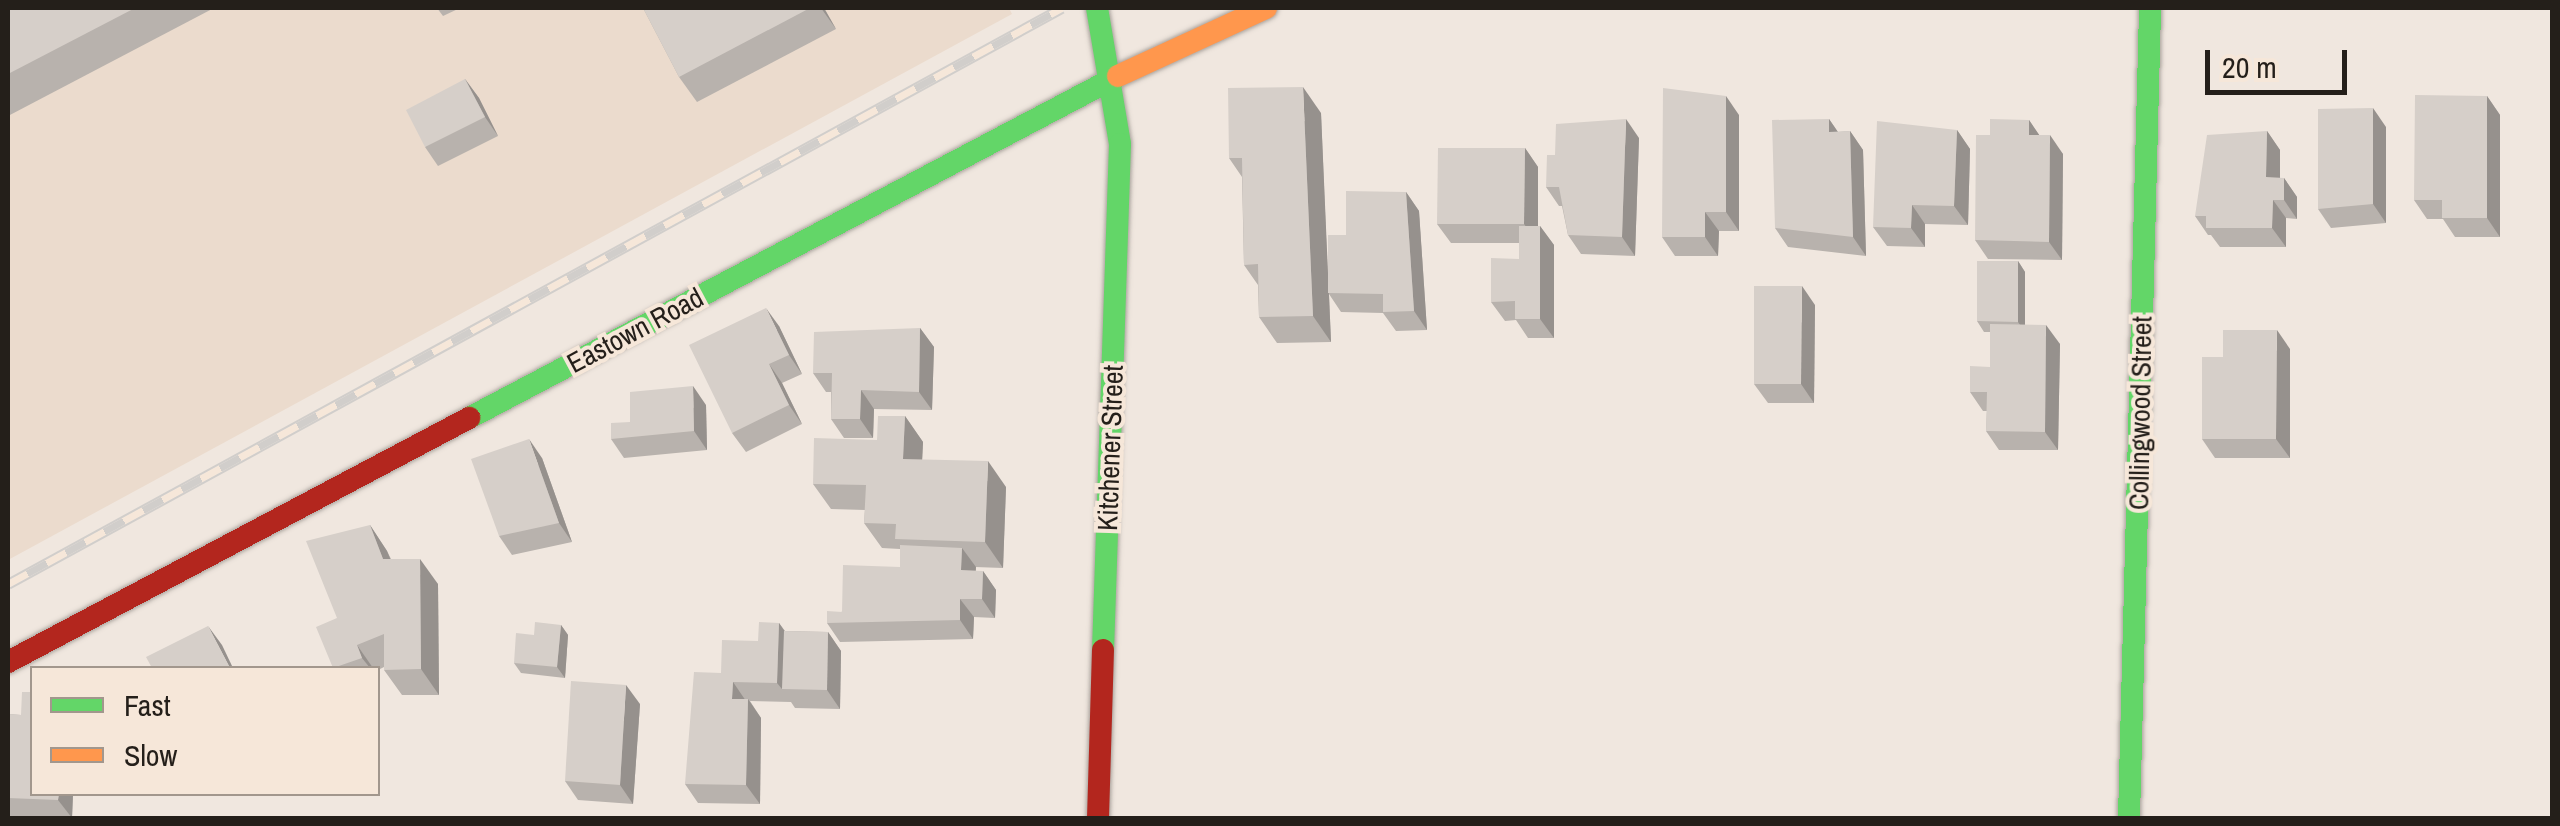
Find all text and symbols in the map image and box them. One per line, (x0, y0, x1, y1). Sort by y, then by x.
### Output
scale bar (2210, 30, 2352, 92)
text: 20 m (2222, 47, 2277, 87)
street label: Eastown Road (561, 280, 709, 380)
street label: Collingwood Street (2122, 316, 2158, 510)
street label: Kitchener Street (1090, 365, 1130, 531)
legend (30, 666, 380, 796)
text: Fast (124, 685, 171, 725)
text: Slow (124, 735, 177, 775)

